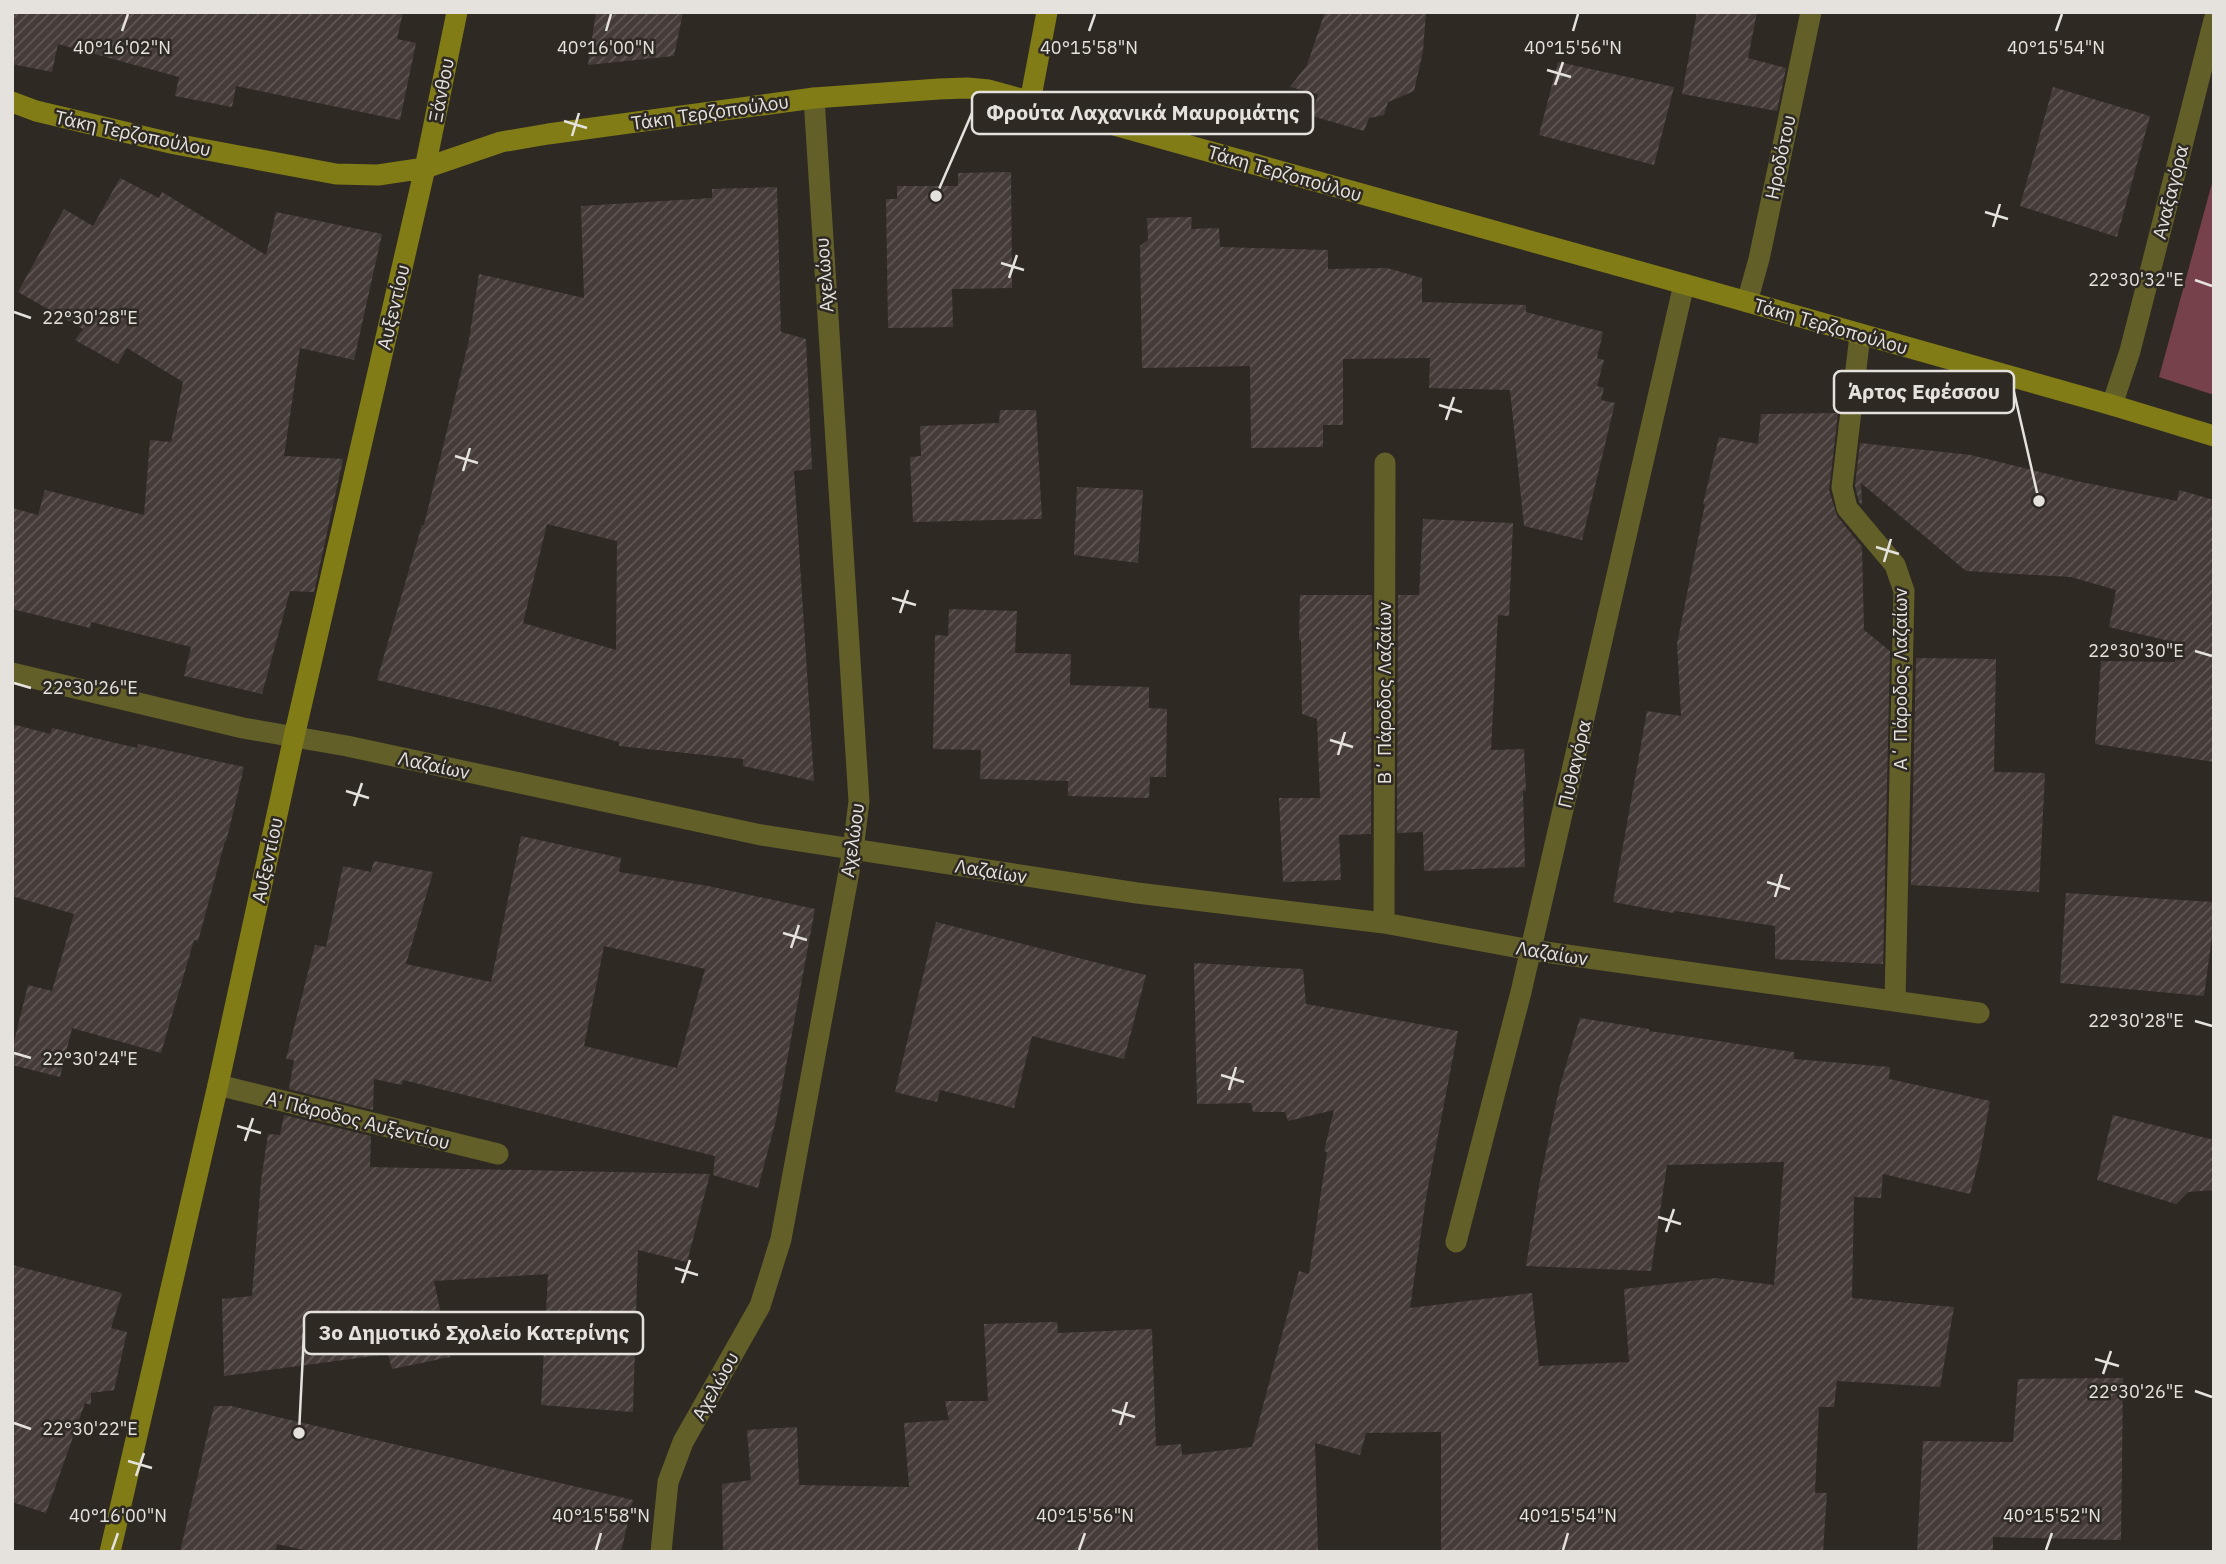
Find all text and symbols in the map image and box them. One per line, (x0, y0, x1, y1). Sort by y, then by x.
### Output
text: 40°16'02"N (73, 36, 171, 59)
text: 40°16'00"N (557, 36, 655, 59)
text: 40°15'58"N (1040, 36, 1138, 59)
text: 40°15'56"N (1524, 36, 1622, 59)
text: 40°15'54"N (2007, 36, 2105, 59)
street label: Ξάνθου (423, 56, 459, 124)
street label: Τάκη Τερζοπούλου (630, 89, 790, 135)
callout: Φρούτα Λαχανικά Μαυρομάτης (972, 92, 1313, 134)
text: Φρούτα Λαχανικά Μαυρομάτης (986, 98, 1300, 126)
street label: Τάκη Τερζοπούλου (53, 105, 213, 161)
street label: Ηροδότου (1759, 113, 1801, 201)
street label: Τάκη Τερζοπούλου (1205, 140, 1365, 206)
street label: Αναξαγόρα (2147, 142, 2193, 242)
street label: Αχελώου (809, 237, 839, 313)
street label: Αυξεντίου (372, 262, 414, 352)
text: 22°30'32"E (2088, 268, 2184, 291)
street label: Τάκη Τερζοπούλου (1751, 293, 1911, 359)
text: 22°30'28"E (42, 306, 138, 329)
callout: Άρτος Εφέσσου (1834, 371, 2014, 413)
text: Άρτος Εφέσσου (1848, 377, 2000, 405)
street label: Α΄ Πάροδος Λαζαίων (1888, 588, 1912, 770)
street label: Β΄ Πάροδος Λαζαίων (1372, 601, 1396, 784)
text: 22°30'30"E (2088, 639, 2184, 662)
text: 22°30'26"E (42, 676, 138, 699)
street label: Πυθαγόρα (1552, 718, 1596, 810)
street label: Λαζαίων (396, 746, 472, 784)
street label: Αχελώου (835, 801, 869, 879)
street label: Αυξεντίου (246, 815, 288, 905)
street label: Λαζαίων (953, 853, 1029, 889)
street label: Λαζαίων (1514, 935, 1590, 971)
text: 22°30'28"E (2088, 1009, 2184, 1032)
text: 22°30'24"E (42, 1047, 138, 1070)
street label: Αʹ Πάροδος Αυξεντίου (263, 1086, 453, 1154)
callout: 3ο Δημοτικό Σχολείο Κατερίνης (304, 1312, 643, 1354)
text: 3ο Δημοτικό Σχολείο Κατερίνης (319, 1318, 630, 1346)
street label: Αχελώου (686, 1347, 744, 1425)
text: 22°30'26"E (2088, 1380, 2184, 1403)
text: 22°30'22"E (42, 1417, 138, 1440)
text: 40°16'00"N (69, 1504, 167, 1527)
text: 40°15'58"N (552, 1504, 650, 1527)
text: 40°15'56"N (1036, 1504, 1134, 1527)
text: 40°15'54"N (1519, 1504, 1617, 1527)
text: 40°15'52"N (2003, 1504, 2101, 1527)

